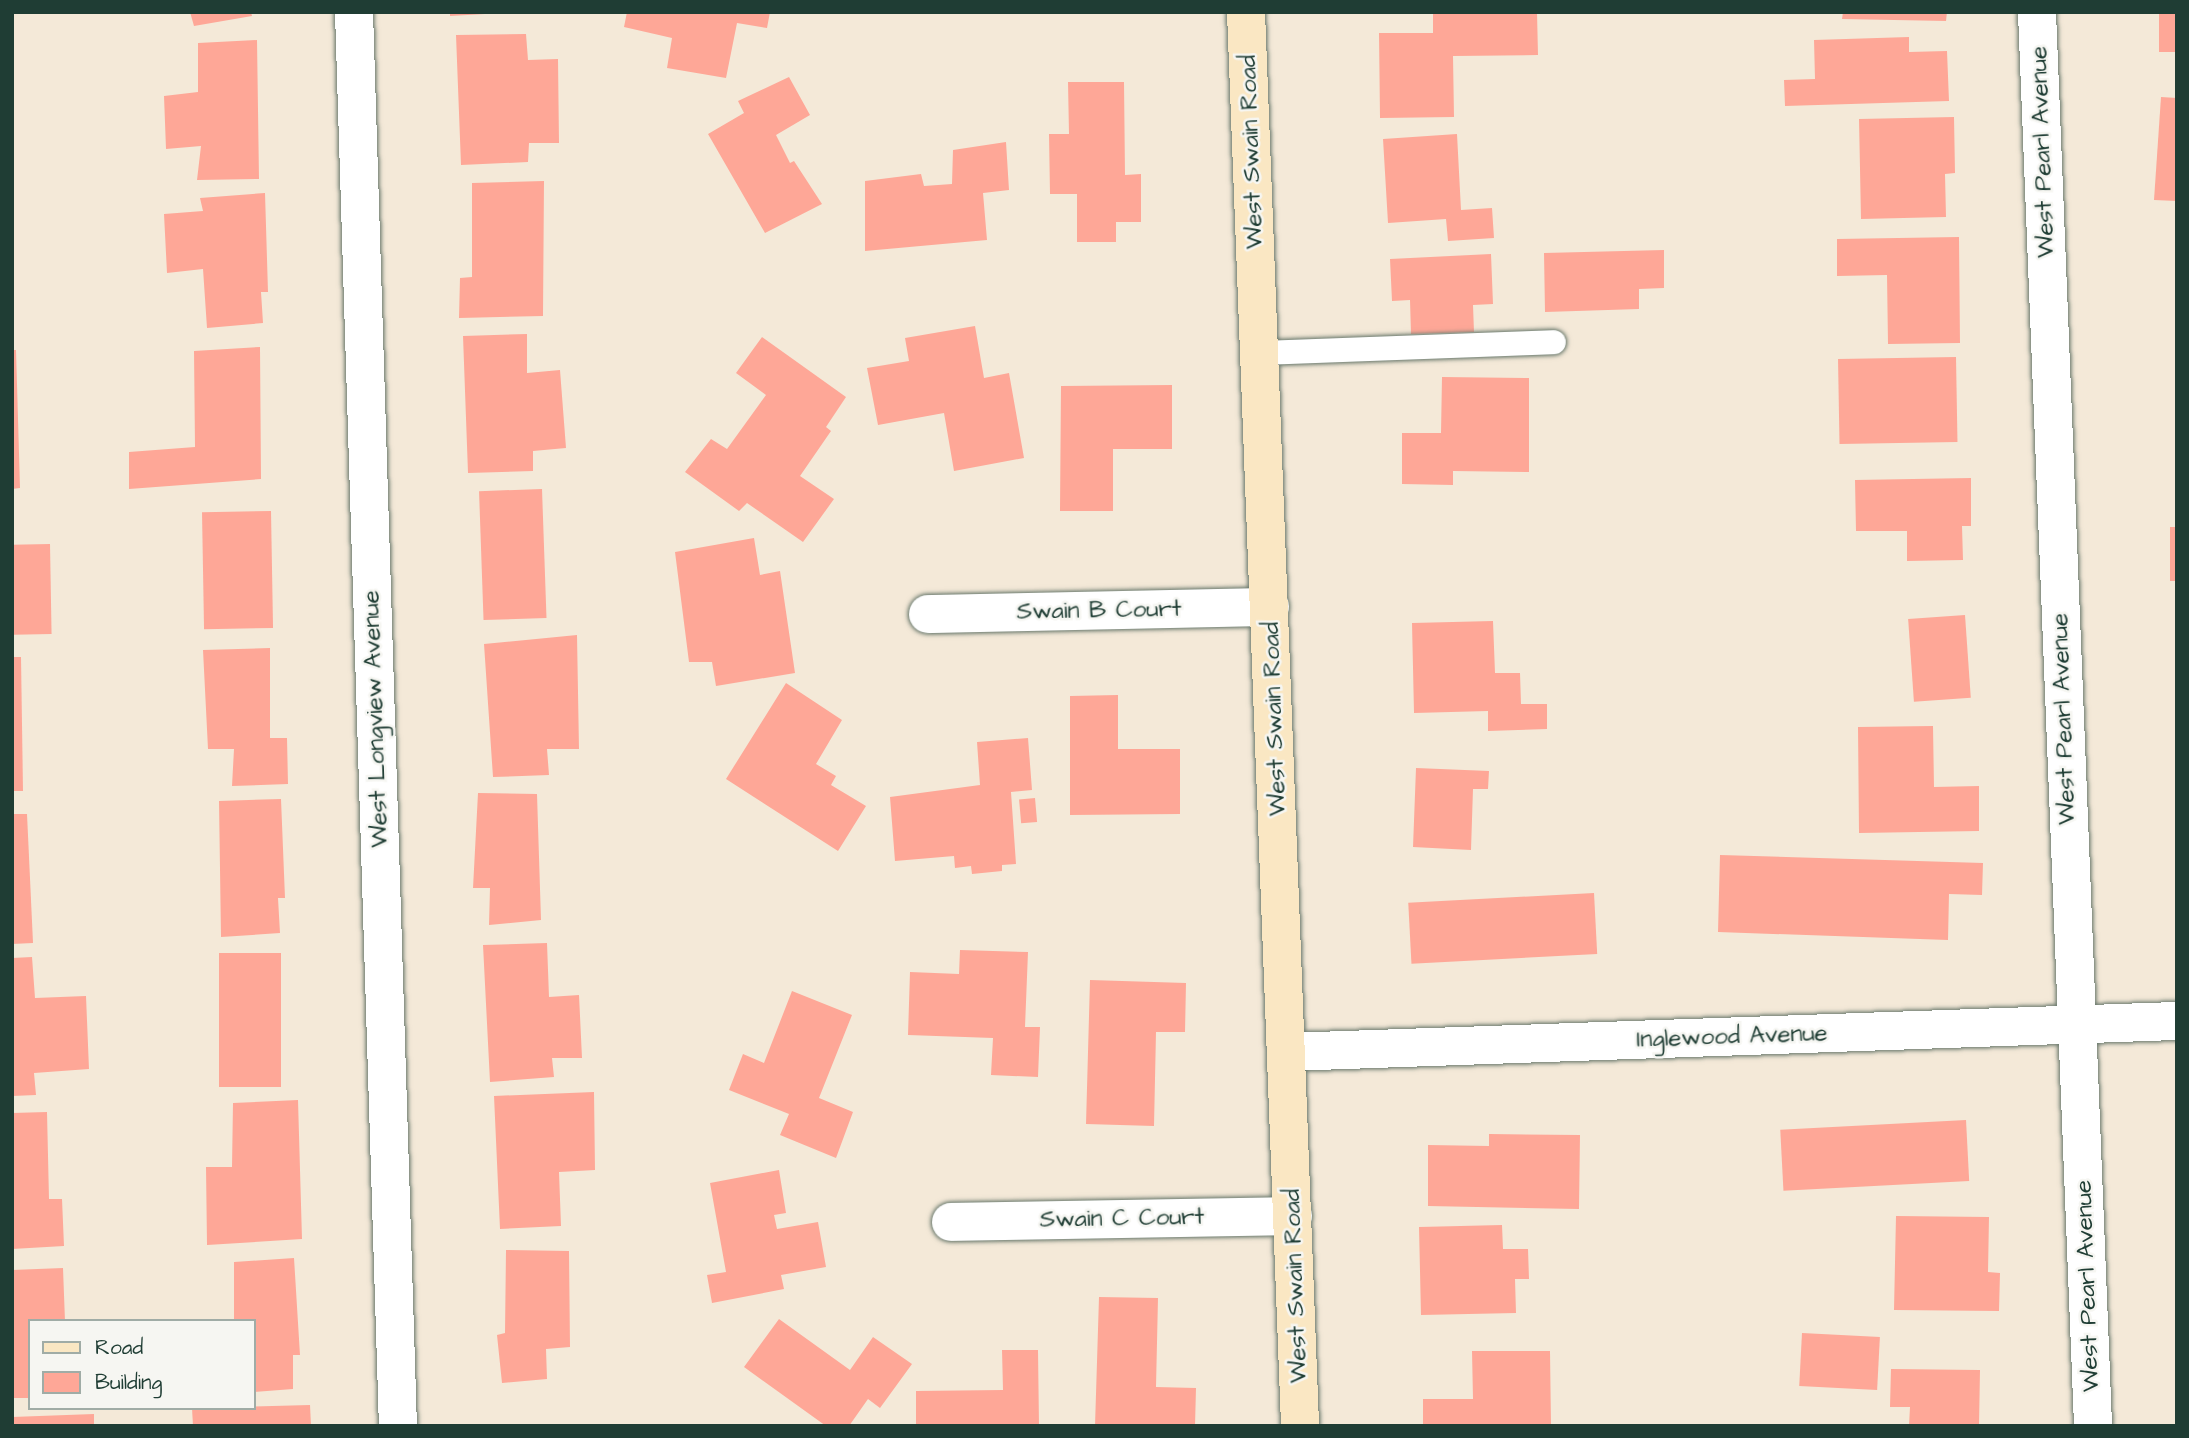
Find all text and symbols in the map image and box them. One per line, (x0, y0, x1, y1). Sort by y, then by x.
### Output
street label: West Pearl Avenue (2025, 46, 2061, 258)
street label: West Swain Road (1234, 54, 1270, 250)
street label: West Longview Avenue (357, 590, 395, 848)
street label: Swain B Court (1016, 595, 1182, 627)
street label: West Pearl Avenue (2046, 613, 2082, 825)
street label: West Swain Road (1257, 621, 1293, 817)
street label: Inglewood Avenue (1636, 1019, 1828, 1055)
street label: West Pearl Avenue (2070, 1180, 2106, 1392)
street label: West Swain Road (1278, 1188, 1314, 1384)
street label: Swain C Court (1040, 1203, 1204, 1235)
legend (28, 1319, 256, 1410)
text: Road (95, 1333, 143, 1362)
text: Building (95, 1368, 162, 1397)

